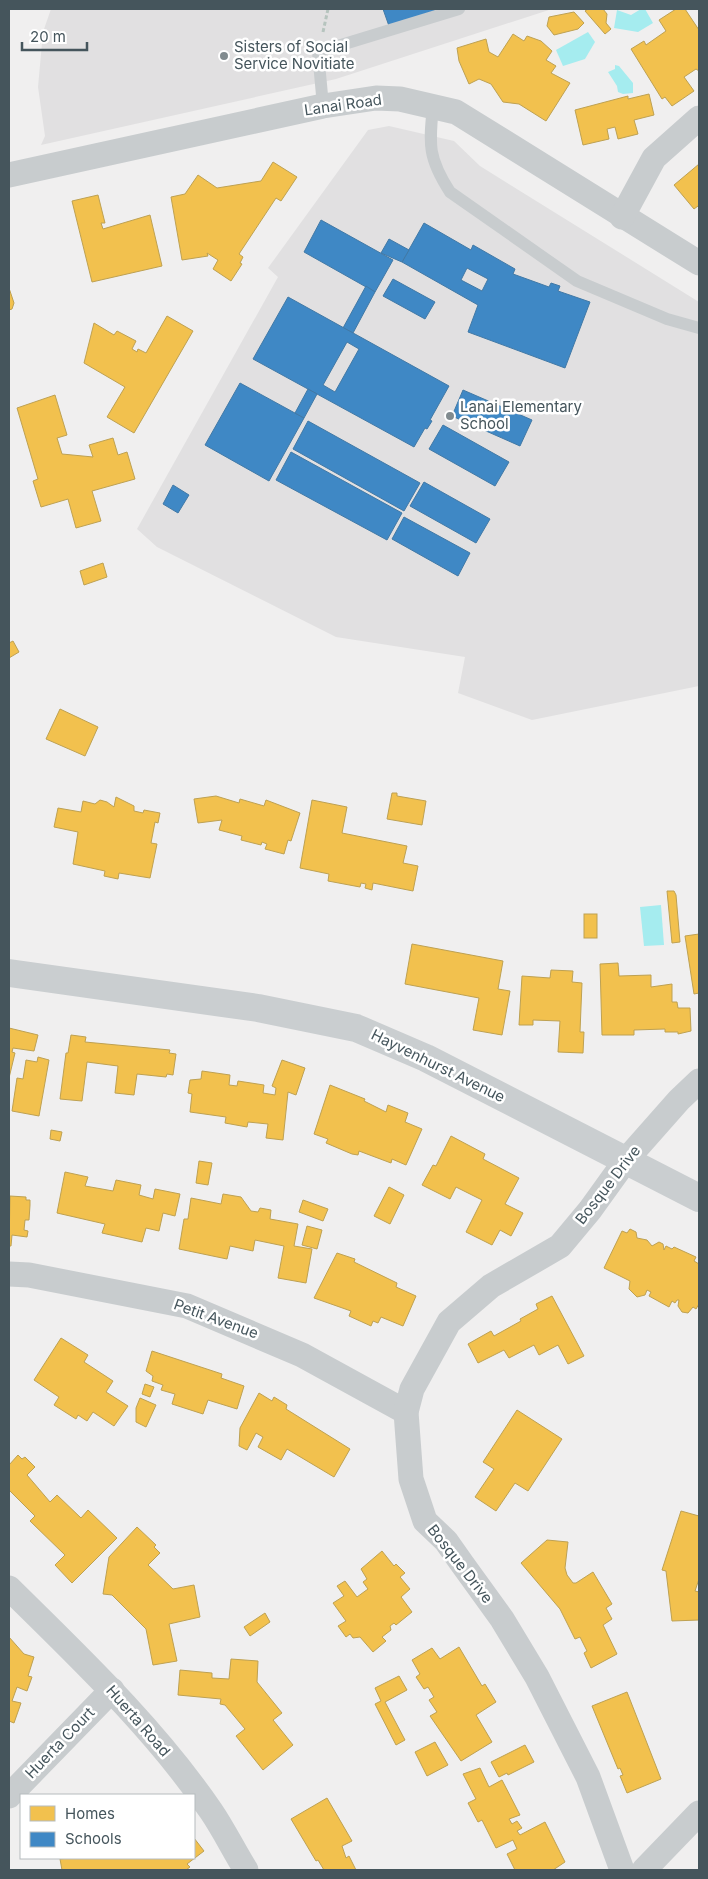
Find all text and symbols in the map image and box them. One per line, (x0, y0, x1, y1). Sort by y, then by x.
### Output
scale bar (22, 20, 88, 52)
text: 20 m (30, 27, 66, 46)
place label: Sisters of Social Service Novitiate (234, 37, 354, 73)
marker: Sisters of Social Service Novitiate (218, 50, 230, 62)
street label: Lanai Road (303, 90, 383, 119)
place label: Lanai Elementary School (460, 397, 582, 433)
marker: Lanai Elementary School (444, 410, 456, 422)
street label: Hayvenhurst Avenue (368, 1025, 508, 1106)
street label: Bosque Drive (571, 1141, 644, 1228)
street label: Petit Avenue (171, 1294, 261, 1343)
street label: Bosque Drive (424, 1520, 497, 1607)
street label: Huerta Road (102, 1681, 175, 1760)
street label: Huerta Court (21, 1703, 98, 1782)
legend (20, 1794, 195, 1859)
text: Homes (65, 1804, 115, 1823)
text: Schools (65, 1829, 122, 1848)

